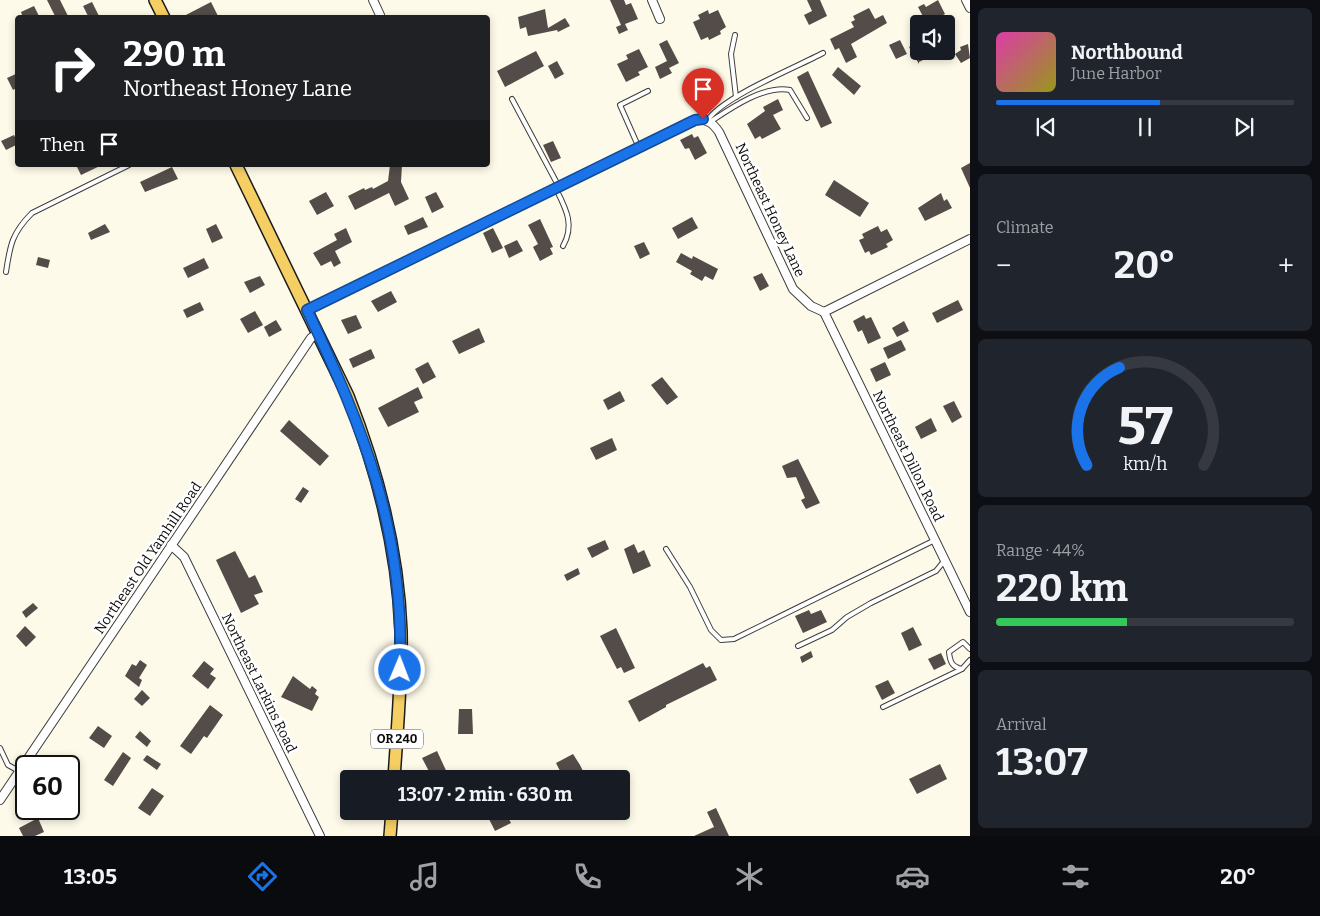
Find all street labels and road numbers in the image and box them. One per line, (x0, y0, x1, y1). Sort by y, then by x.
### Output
street label: Northeast Honey Lane (732, 140, 808, 280)
street label: Northeast Dillon Road (869, 388, 947, 524)
street label: Northeast Old Yamhill Road (91, 479, 205, 637)
street label: Northeast Larkins Road (218, 611, 300, 755)
road number: OR 240 (371, 730, 423, 749)

